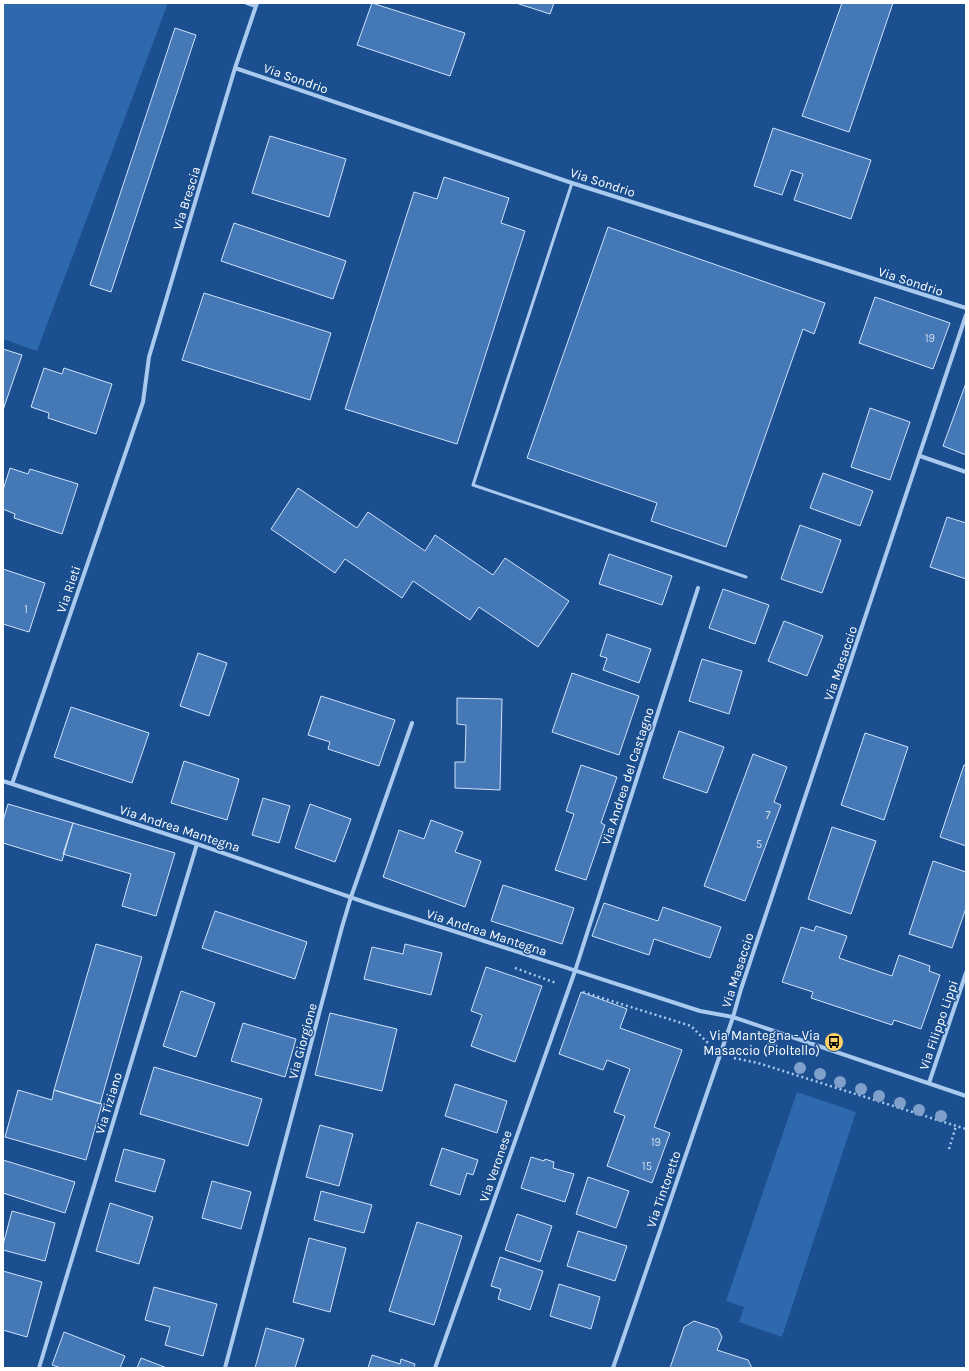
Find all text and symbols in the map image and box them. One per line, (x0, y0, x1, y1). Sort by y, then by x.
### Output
street label: Via Sondrio (261, 60, 330, 97)
street label: Via Brescia (170, 165, 203, 232)
street label: Via Sondrio (568, 165, 637, 200)
street label: Via Sondrio (876, 264, 945, 299)
house number: 19 (925, 332, 935, 345)
street label: Via Rieti (53, 564, 83, 615)
house number: 1 (24, 603, 28, 616)
street label: Via Masaccio (821, 624, 860, 702)
street label: Via Andrea del Castagno (598, 706, 657, 847)
street label: Via Andrea Mantegna (118, 802, 242, 855)
house number: 7 (765, 809, 771, 822)
house number: 5 (756, 838, 762, 851)
street label: Via Andrea Mantegna (425, 906, 549, 959)
street label: Via Masaccio (718, 931, 757, 1010)
street label: Via Filippo Lippi (916, 978, 961, 1072)
street label: Via Giorgione (285, 1001, 320, 1081)
place label: Via Mantegna - Via Masaccio (Pioltello) (703, 1028, 820, 1058)
bus stop icon: Via Mantegna - Via Masaccio (Pioltello) (823, 1031, 845, 1053)
street label: Via Tiziano (92, 1070, 125, 1136)
street label: Via Veronese (476, 1128, 515, 1204)
house number: 19 (651, 1136, 661, 1149)
street label: Via Tintoretto (643, 1149, 684, 1229)
house number: 15 (642, 1160, 652, 1173)

